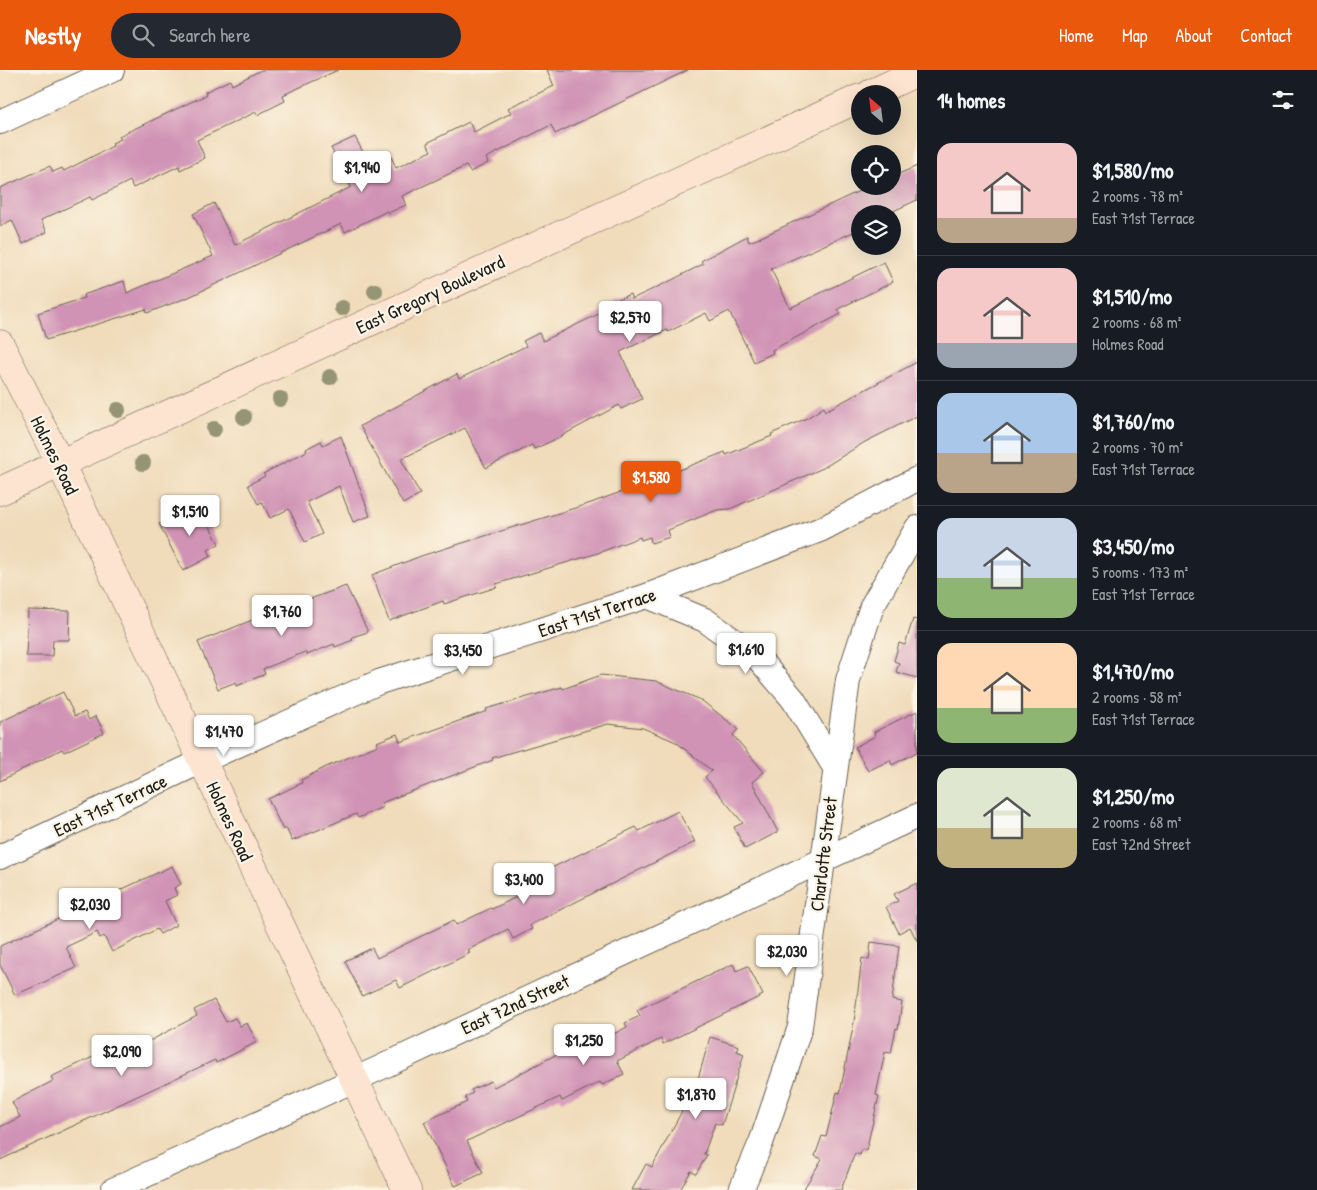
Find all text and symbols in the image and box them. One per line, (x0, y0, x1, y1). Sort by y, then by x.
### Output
search box (111, 13, 461, 58)
text: Nestly (25, 19, 81, 51)
icon: search (129, 21, 157, 49)
text: Search here (169, 22, 251, 48)
text: Home (1059, 23, 1094, 48)
text: Map (1122, 23, 1147, 48)
text: About (1175, 23, 1212, 48)
text: Contact (1240, 23, 1292, 48)
north arrow (851, 85, 901, 135)
map controls (851, 85, 901, 255)
text: 14 homes (937, 86, 1005, 115)
icon: filters (1269, 86, 1297, 114)
button: locate (851, 145, 901, 195)
pin: $1,940 (321, 150, 403, 193)
text: $1,940 (344, 156, 380, 178)
text: $1,580/mo (1092, 156, 1174, 185)
icon: home (977, 163, 1037, 223)
text: 2 rooms · 78 m² (1092, 185, 1183, 207)
button: layers (851, 205, 901, 255)
text: East 71st Terrace (1092, 207, 1195, 229)
street label: East Gregory Boulevard (351, 248, 509, 340)
text: $1,510/mo (1092, 282, 1172, 311)
icon: home (977, 288, 1037, 348)
pin: $2,570 (589, 300, 671, 343)
text: $2,570 (610, 306, 650, 328)
text: 2 rooms · 68 m² (1092, 311, 1181, 333)
text: Holmes Road (1092, 333, 1164, 355)
text: $1,760/mo (1092, 407, 1174, 436)
street label: Holmes Road (25, 411, 86, 499)
icon: home (977, 413, 1037, 473)
text: 2 rooms · 70 m² (1092, 436, 1183, 458)
text: East 71st Terrace (1092, 458, 1195, 480)
pin: $1,580 (610, 460, 692, 503)
text: $1,580 (632, 466, 670, 488)
pin: $1,510 (149, 494, 231, 537)
text: $1,510 (172, 500, 208, 522)
text: $3,450/mo (1092, 532, 1174, 561)
icon: home (977, 538, 1037, 598)
text: 5 rooms · 173 m² (1092, 561, 1188, 583)
street label: East 71st Terrace (535, 581, 659, 643)
text: East 71st Terrace (1092, 583, 1195, 605)
pin: $1,760 (241, 594, 323, 637)
text: $1,760 (263, 600, 301, 622)
pin: $1,610 (705, 632, 787, 675)
pin: $3,450 (422, 634, 504, 676)
text: $1,610 (728, 638, 764, 660)
text: $3,450 (444, 639, 482, 661)
text: $1,470/mo (1092, 657, 1174, 686)
icon: home (977, 663, 1037, 723)
text: 2 rooms · 58 m² (1092, 686, 1182, 708)
text: East 71st Terrace (1092, 708, 1195, 730)
pin: $1,470 (183, 714, 265, 757)
text: $1,470 (205, 720, 243, 742)
street label: East 71st Terrace (49, 767, 171, 843)
street label: Holmes Road (200, 777, 260, 866)
text: $1,250/mo (1092, 782, 1174, 811)
icon: home (977, 788, 1037, 848)
street label: Charlotte Street (803, 795, 843, 913)
text: 2 rooms · 68 m² (1092, 811, 1181, 833)
text: East 72nd Street (1092, 833, 1191, 855)
pin: $3,400 (483, 862, 565, 905)
text: $3,400 (505, 868, 543, 890)
pin: $2,030 (49, 888, 131, 930)
text: $2,030 (70, 893, 110, 915)
pin: $2,030 (746, 934, 828, 977)
text: $2,030 (767, 940, 807, 962)
street label: East 72nd Street (457, 967, 574, 1040)
pin: $1,250 (543, 1024, 625, 1066)
text: $1,250 (565, 1029, 603, 1051)
pin: $2,090 (81, 1034, 163, 1077)
text: $2,090 (102, 1040, 142, 1062)
pin: $1,870 (655, 1078, 737, 1120)
text: $1,870 (676, 1083, 716, 1105)

